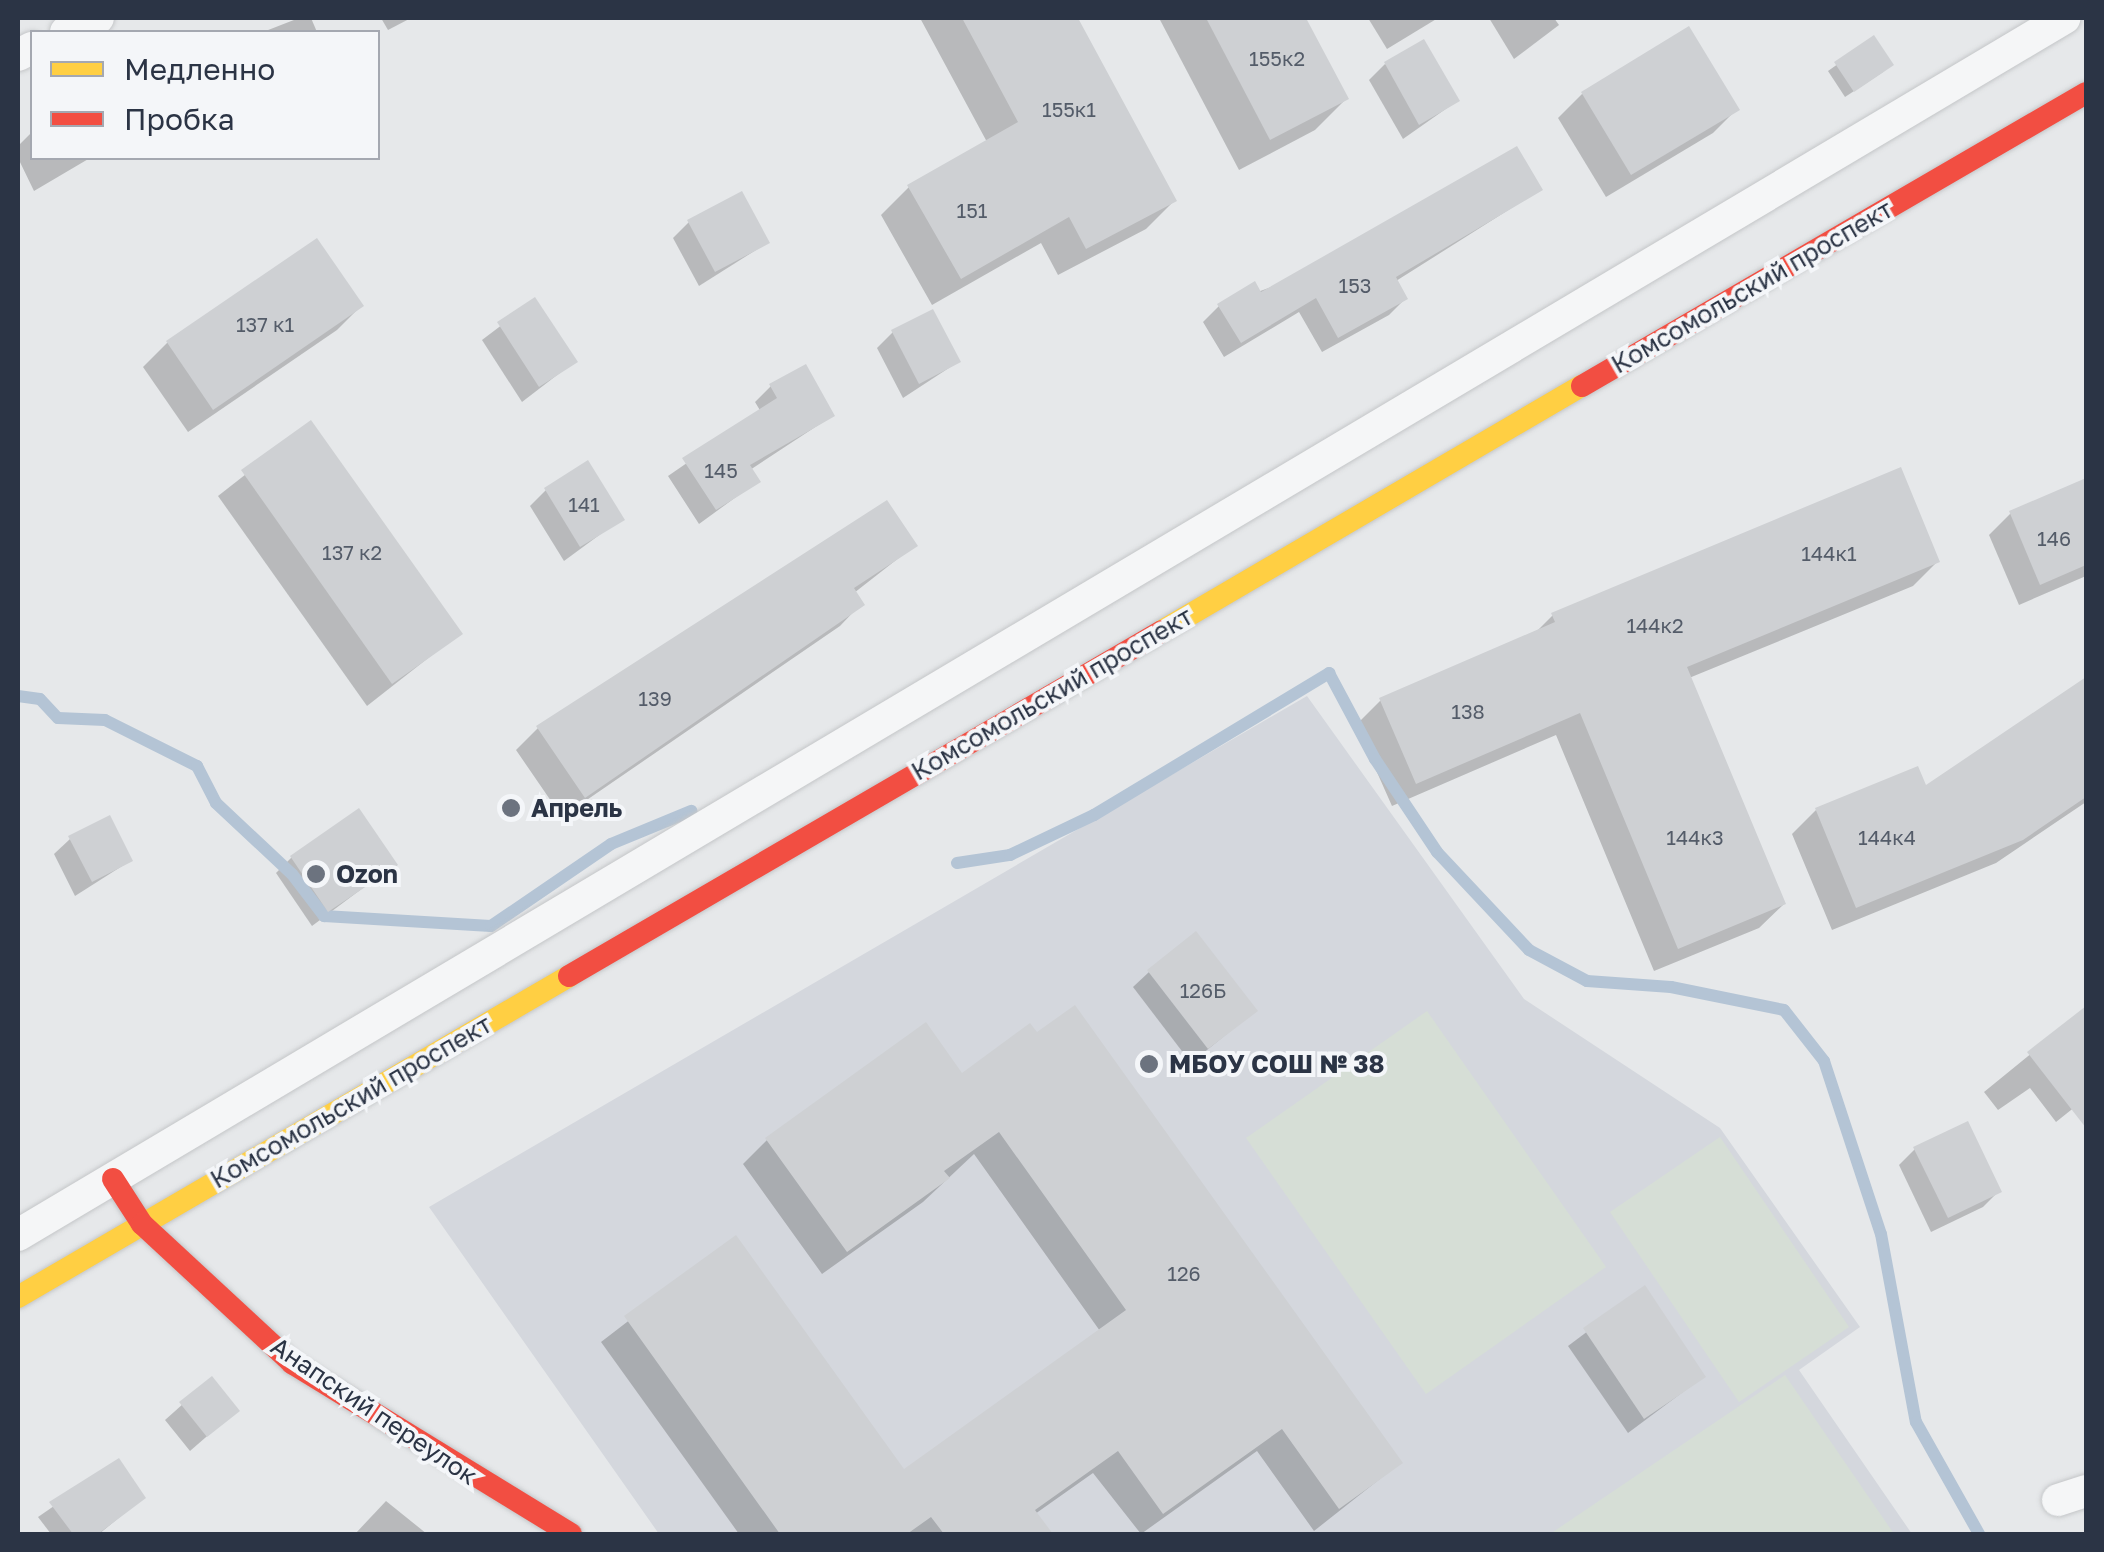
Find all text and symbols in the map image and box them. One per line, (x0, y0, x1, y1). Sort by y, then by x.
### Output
legend (30, 30, 380, 160)
house number: 155к2 (1249, 46, 1305, 70)
text: Медленно (124, 51, 275, 87)
house number: 155к1 (1042, 97, 1096, 121)
text: Пробка (124, 101, 235, 137)
street label: Комсомольский проспект (1606, 194, 1898, 380)
house number: 151 (957, 198, 987, 222)
house number: 153 (1339, 273, 1371, 297)
house number: 137 к1 (236, 312, 294, 336)
house number: 145 (704, 458, 738, 482)
house number: 141 (568, 492, 600, 516)
house number: 146 (2037, 526, 2071, 550)
house number: 137 к2 (322, 540, 382, 564)
house number: 144к1 (1801, 541, 1857, 565)
street label: Комсомольский проспект (906, 601, 1198, 787)
house number: 144к2 (1626, 613, 1684, 637)
house number: 139 (638, 686, 672, 710)
house number: 138 (1451, 699, 1485, 723)
place label: Апрель (531, 793, 622, 823)
marker: Апрель (500, 797, 522, 819)
house number: 144к3 (1666, 825, 1724, 849)
house number: 144к4 (1858, 825, 1916, 849)
place label: Ozon (336, 859, 398, 889)
marker: Ozon (305, 863, 327, 885)
house number: 126Б (1180, 978, 1226, 1002)
street label: Комсомольский проспект (205, 1009, 497, 1195)
place label: МБОУ СОШ № 38 (1169, 1049, 1384, 1079)
marker: МБОУ СОШ № 38 (1138, 1053, 1160, 1075)
house number: 126 (1167, 1261, 1201, 1285)
street label: Анапский переулок (265, 1331, 483, 1491)

